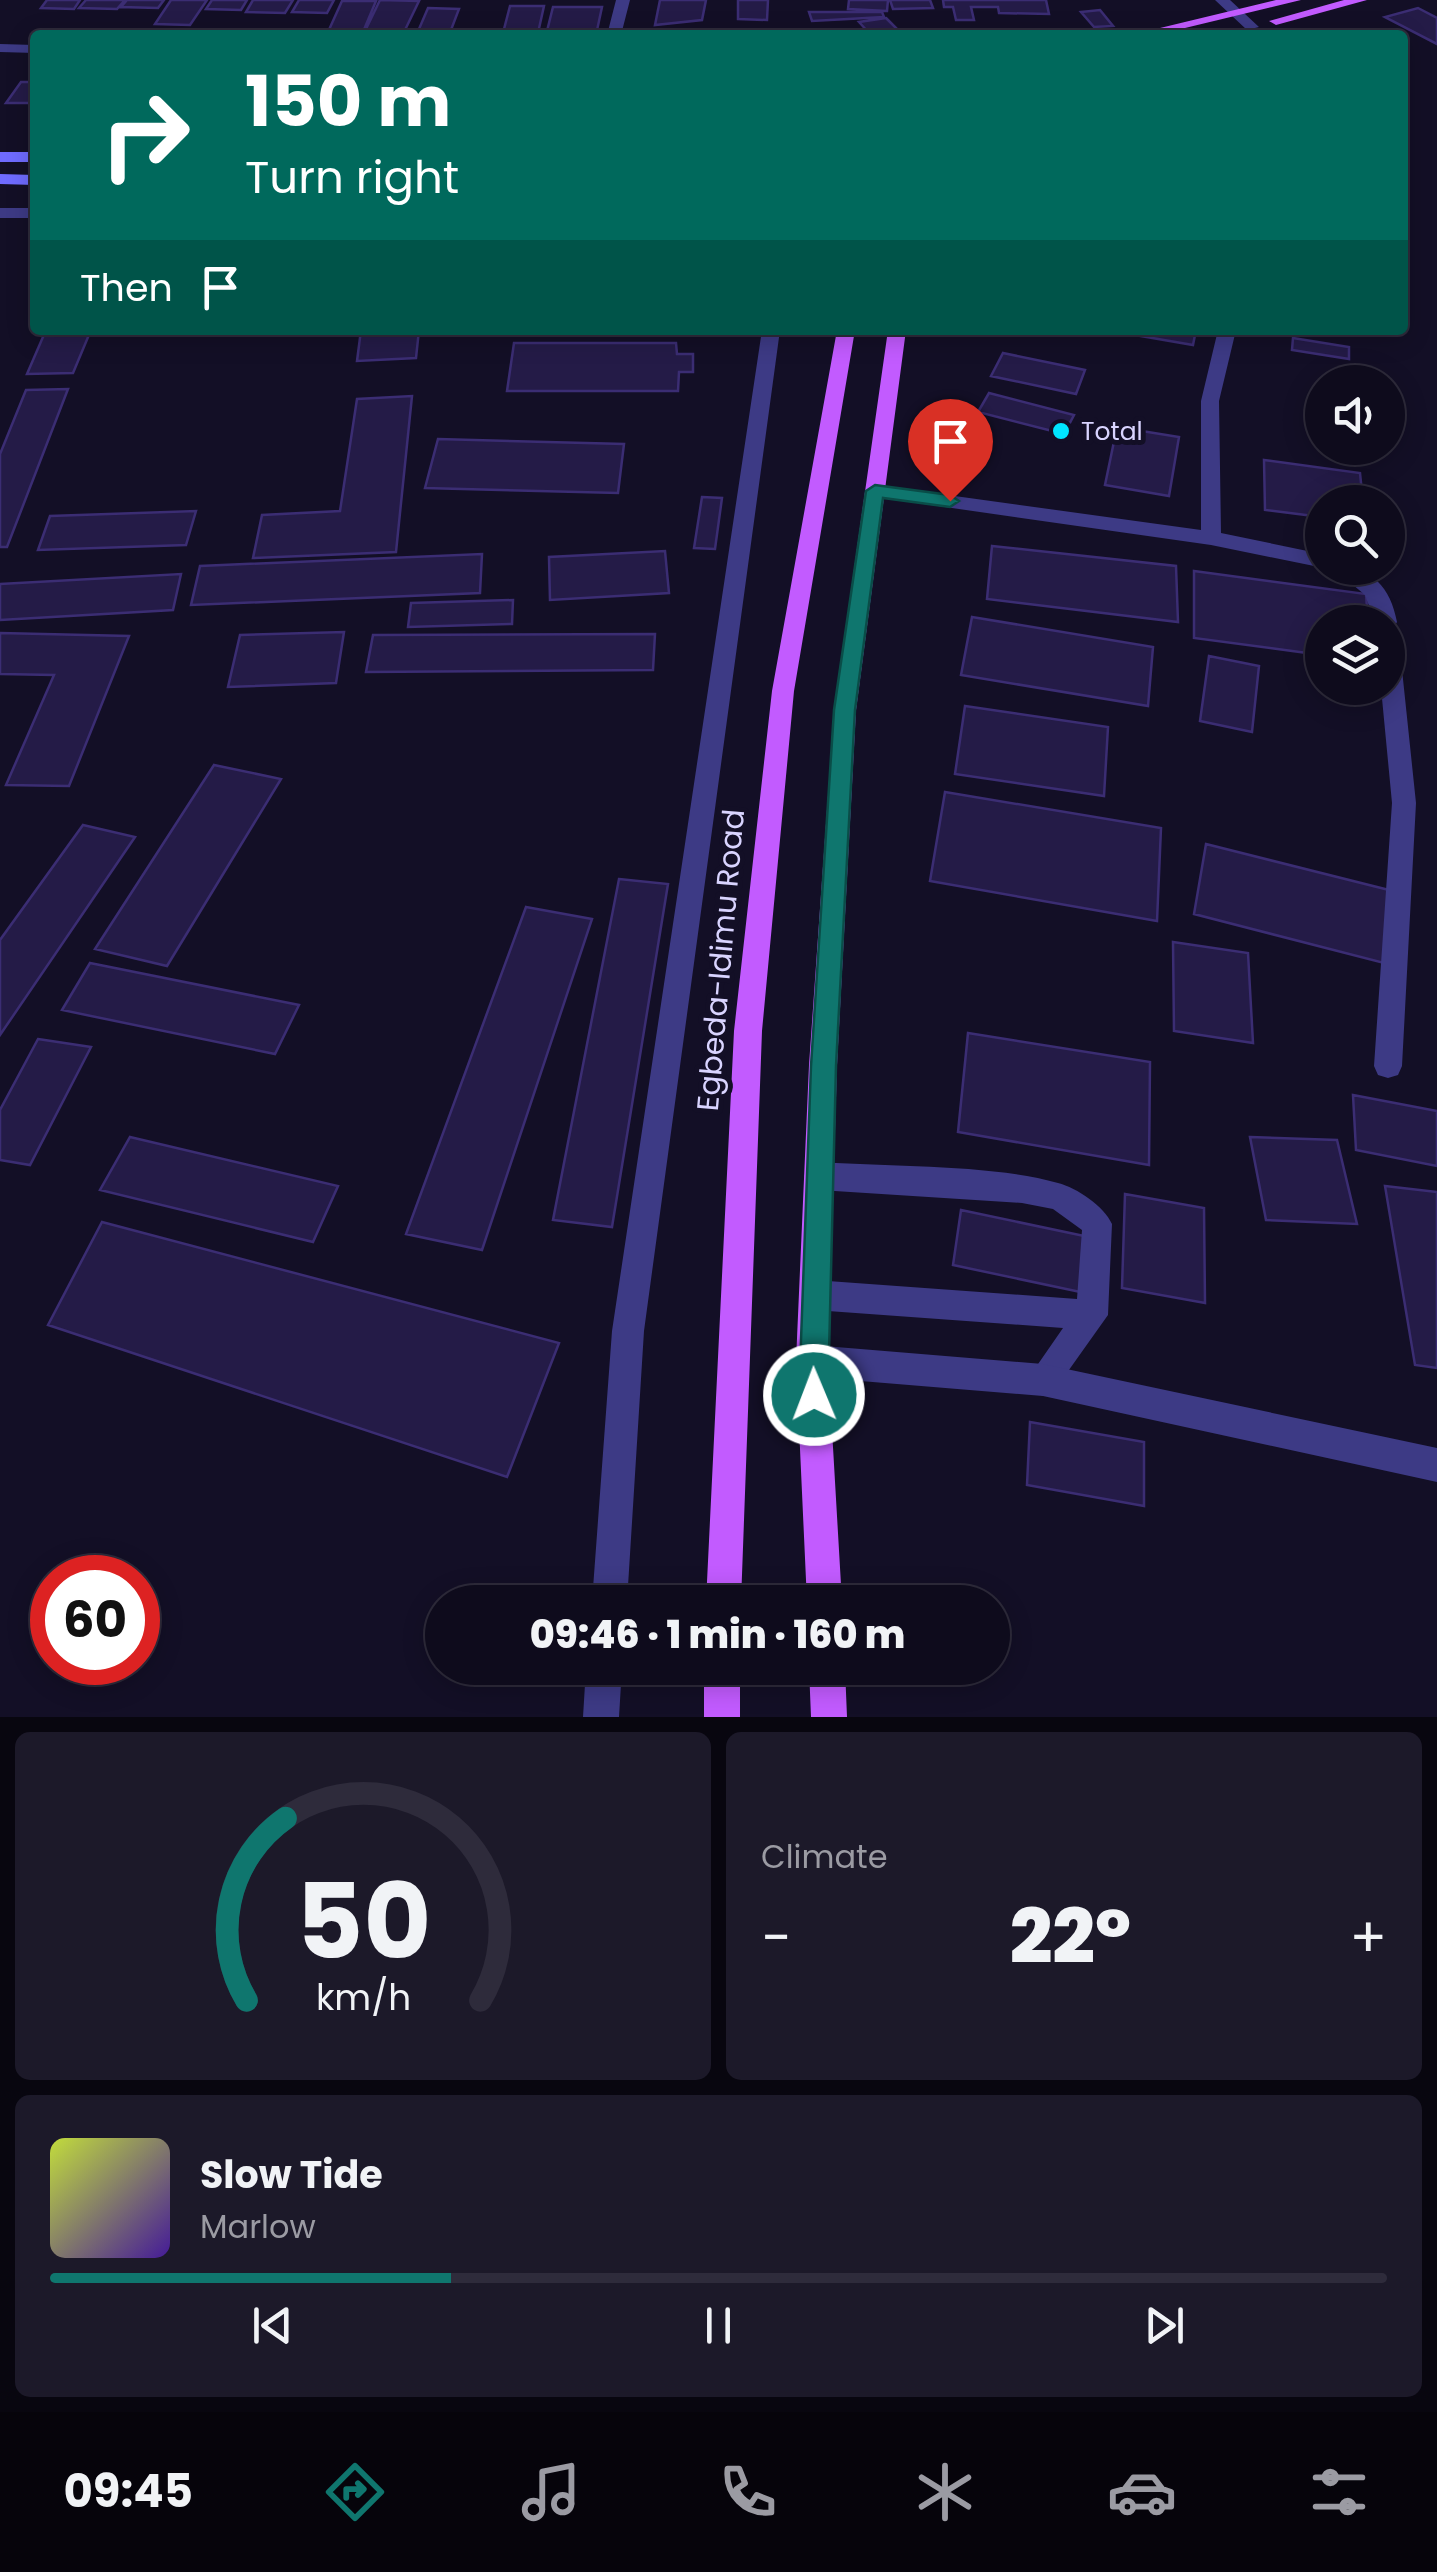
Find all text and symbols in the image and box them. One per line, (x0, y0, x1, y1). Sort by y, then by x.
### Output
text: 150 m (245, 52, 451, 151)
icon: right (80, 70, 210, 200)
text: Turn right (245, 146, 459, 209)
icon: arrive (193, 260, 248, 315)
text: Then (80, 261, 173, 314)
map controls (1305, 365, 1405, 705)
button: sound (1305, 365, 1405, 465)
pin (908, 399, 993, 502)
icon: arrive (923, 414, 978, 469)
place label: Total (1081, 414, 1143, 449)
marker: Total (1050, 420, 1072, 442)
button: search (1305, 485, 1405, 585)
button: layers (1305, 605, 1405, 705)
street label: Egbeda-Idimu Road (686, 807, 755, 1113)
position arrow (762, 1343, 866, 1447)
speed limit sign: 60 (30, 1555, 160, 1685)
text: 09:46 · 1 min · 160 m (530, 1608, 905, 1661)
text: Climate (761, 1834, 888, 1879)
text: 50 (295, 1849, 431, 1994)
text: 22° (1010, 1884, 1131, 1989)
text: − (761, 1899, 791, 1976)
text: + (1349, 1899, 1387, 1976)
text: km/h (315, 1972, 411, 2023)
text: Slow Tide (200, 2148, 383, 2201)
text: Marlow (200, 2204, 316, 2249)
icon: previous (245, 2298, 300, 2353)
icon: pause (691, 2298, 746, 2353)
icon: next (1137, 2298, 1192, 2353)
icon: directions (320, 2457, 390, 2527)
icon: music (516, 2457, 586, 2527)
icon: phone (713, 2457, 783, 2527)
icon: climate (910, 2457, 980, 2527)
icon: car (1107, 2457, 1177, 2527)
icon: filters (1304, 2457, 1374, 2527)
text: 09:45 (63, 2460, 193, 2523)

